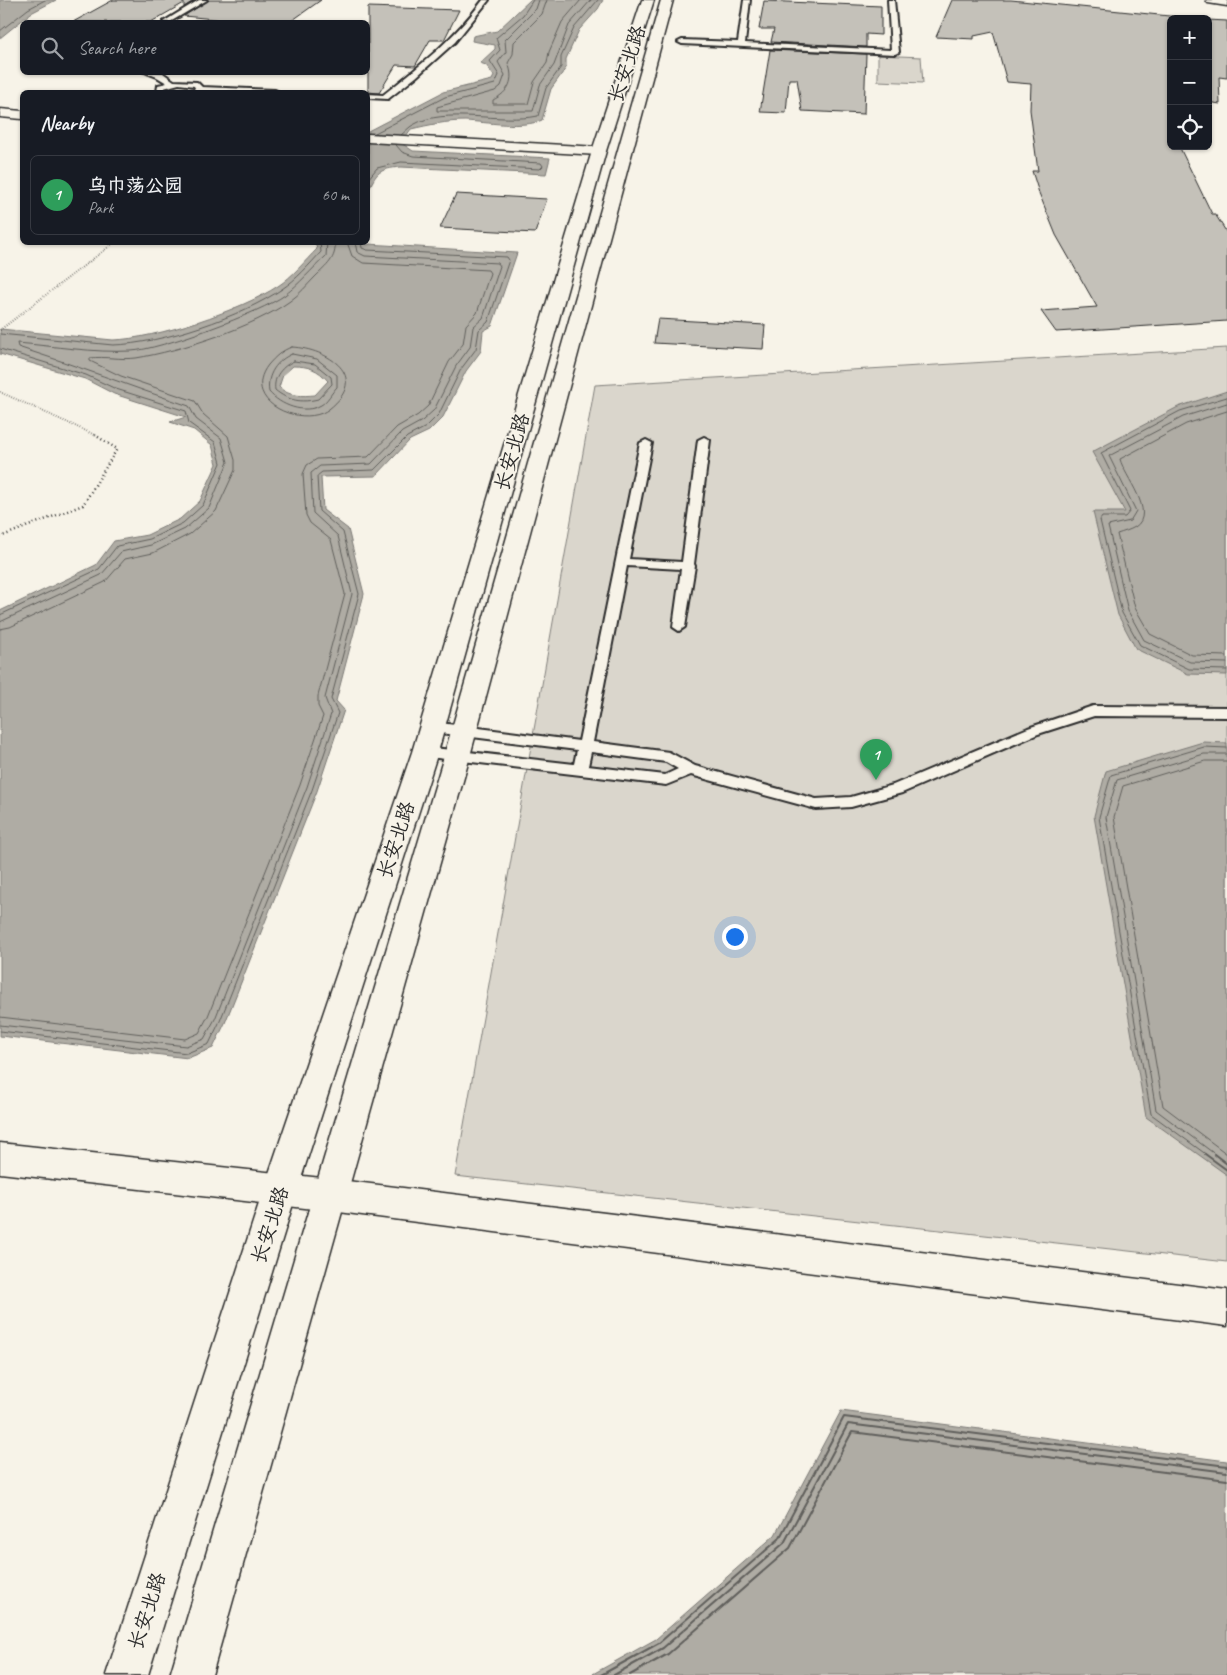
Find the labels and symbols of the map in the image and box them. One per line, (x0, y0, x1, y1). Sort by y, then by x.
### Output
street label: 长安北路 (603, 21, 652, 106)
street label: 长安北路 (489, 409, 535, 494)
pin: 1 (860, 739, 892, 780)
street label: 长安北路 (372, 797, 421, 882)
your location (722, 924, 748, 950)
street label: 长安北路 (246, 1182, 295, 1267)
street label: 长安北路 (123, 1568, 172, 1653)

